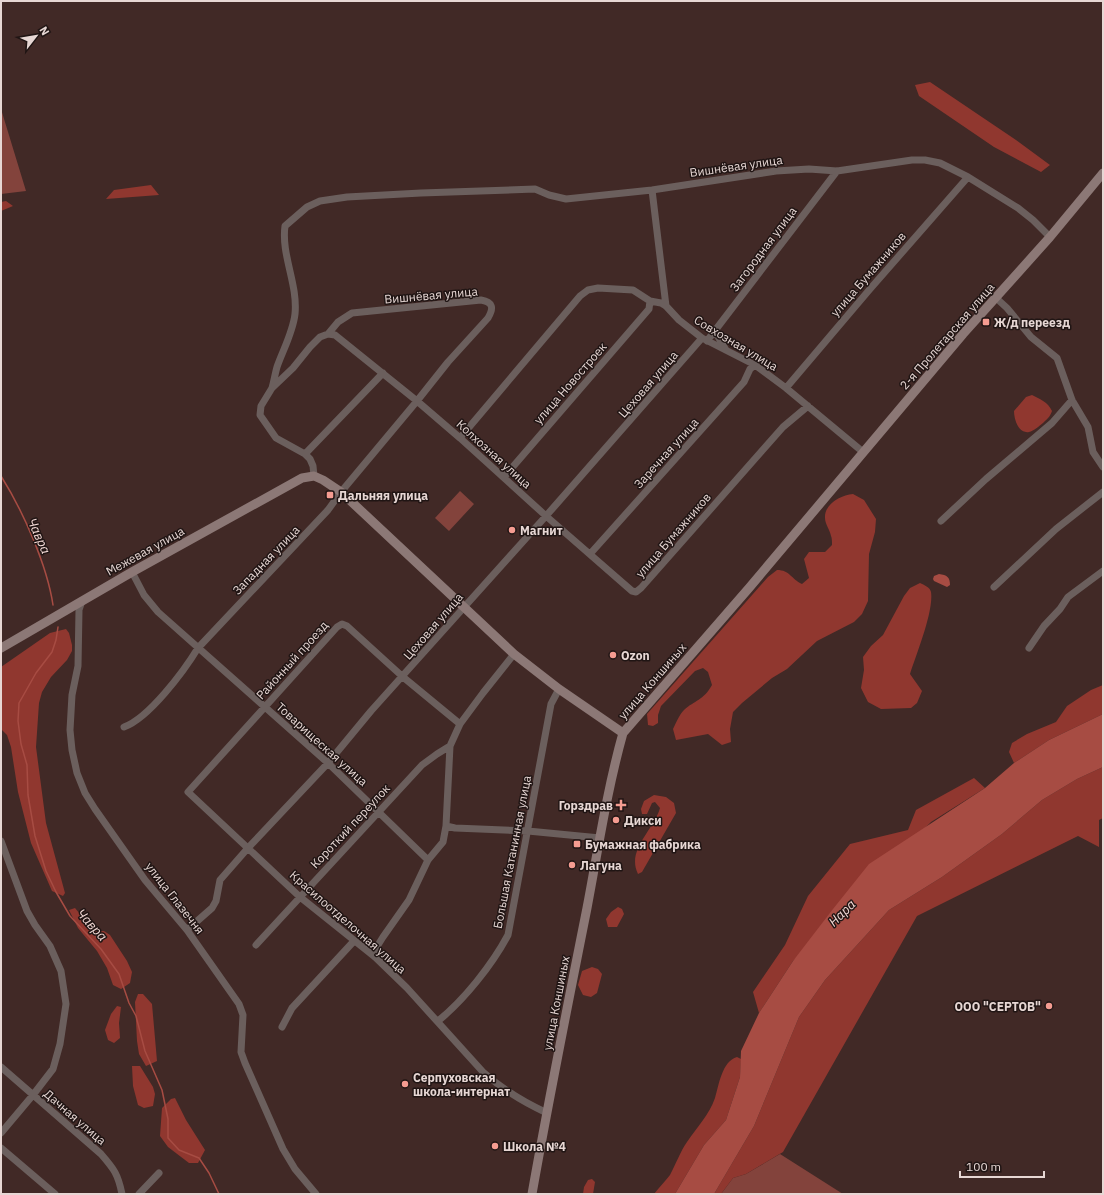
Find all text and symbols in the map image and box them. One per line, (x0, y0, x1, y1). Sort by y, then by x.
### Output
north arrow (16, 16, 56, 56)
text: N (37, 24, 53, 38)
street label: Вишнёвая улица (689, 152, 784, 180)
street label: Загородная улица (726, 203, 800, 294)
street label: улица Бумажников (827, 229, 909, 319)
street label: 2-я Пролетарская улица (896, 279, 998, 393)
street label: Вишнёвая улица (384, 283, 479, 307)
street label: Совхозная улица (691, 312, 781, 374)
place label: Ж/д переезд (994, 315, 1070, 330)
marker: Ж/д переезд (981, 317, 991, 327)
street label: улица Новостроек (530, 339, 610, 427)
street label: Цеховая улица (615, 347, 681, 420)
street label: Заречная улица (630, 414, 702, 491)
street label: Колхозная улица (453, 416, 535, 492)
place label: Дальняя улица (338, 488, 428, 503)
marker: Дальняя улица (325, 490, 335, 500)
street label: улица Бумажников (632, 490, 714, 580)
water label: Чавра (24, 515, 54, 557)
street label: Западная улица (229, 522, 303, 598)
street label: Межевая улица (103, 523, 187, 579)
place label: Магнит (520, 523, 563, 538)
marker: Магнит (507, 525, 517, 535)
street label: Цеховая улица (400, 589, 466, 662)
street label: Районный проезд (253, 618, 331, 702)
street label: улица Коншиных (615, 640, 689, 722)
place label: Ozon (621, 648, 650, 663)
marker: Ozon (608, 650, 618, 660)
street label: Товарищеская улица (273, 699, 371, 789)
street label: Большая Катанинная улица (490, 774, 534, 930)
street label: Короткий переулок (307, 780, 393, 871)
place label: Горздрав (559, 798, 613, 813)
marker: Горздрав (616, 800, 626, 810)
place label: Дикси (624, 813, 662, 828)
marker: Дикси (611, 815, 621, 825)
place label: Бумажная фабрика (585, 837, 701, 852)
marker: Бумажная фабрика (572, 839, 582, 849)
place label: Лагуна (580, 858, 622, 873)
street label: улица Глазечня (142, 859, 208, 937)
marker: Лагуна (567, 860, 577, 870)
street label: Красилоотделочная улица (287, 867, 410, 977)
water label: Нара (825, 896, 859, 930)
water label: Чавра (73, 905, 111, 945)
street label: улица Коншиных (539, 954, 573, 1052)
place label: ООО "СЕРТОВ" (955, 999, 1041, 1014)
marker: ООО "СЕРТОВ" (1044, 1001, 1054, 1011)
place label: Серпуховская школа-интернат (413, 1070, 510, 1099)
marker: Серпуховская школа-интернат (400, 1079, 410, 1089)
street label: Дачная улица (41, 1086, 110, 1148)
place label: Школа №4 (503, 1139, 566, 1154)
marker: Школа №4 (490, 1141, 500, 1151)
scale bar (960, 1153, 1044, 1179)
text: 100 m (966, 1159, 1001, 1174)

